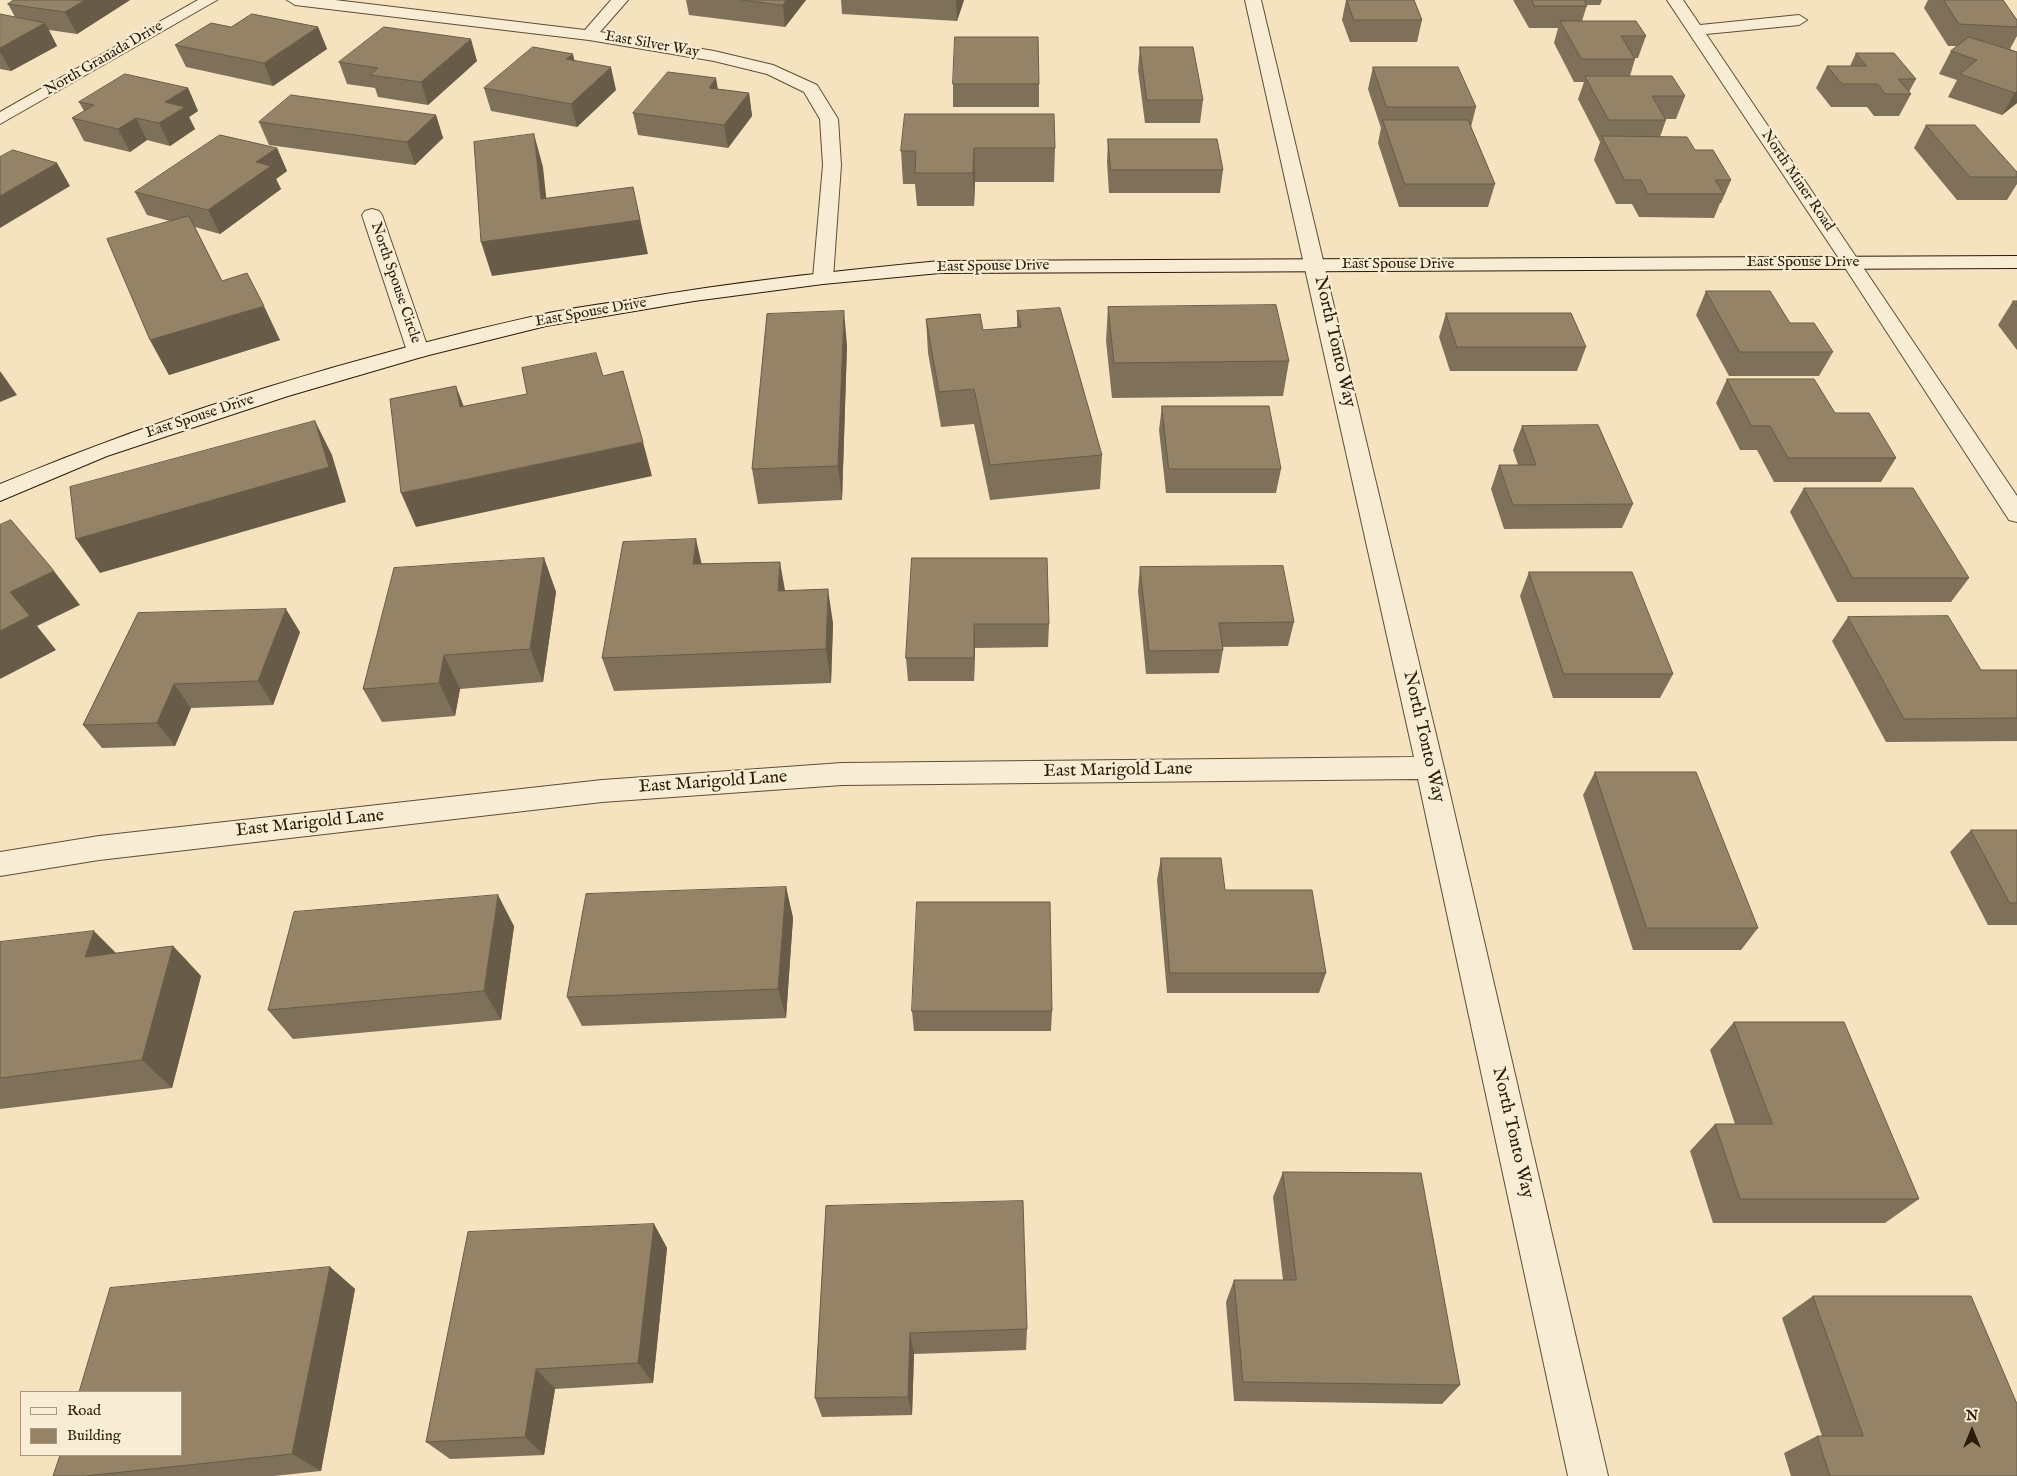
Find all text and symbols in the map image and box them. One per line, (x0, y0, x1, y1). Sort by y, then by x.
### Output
street label: North Granada Drive (42, 18, 166, 100)
street label: East Silver Way (603, 28, 701, 62)
street label: North Miner Road (1756, 127, 1838, 235)
street label: North Spouse Circle (366, 220, 424, 346)
street label: East Spouse Drive (1747, 254, 1859, 272)
street label: East Spouse Drive (1342, 256, 1454, 274)
street label: East Spouse Drive (937, 257, 1049, 277)
street label: North Tonto Way (1308, 274, 1360, 410)
street label: East Spouse Drive (534, 294, 648, 332)
street label: East Spouse Drive (144, 391, 256, 443)
street label: North Tonto Way (1397, 669, 1449, 805)
street label: East Marigold Lane (1043, 759, 1193, 783)
street label: East Marigold Lane (638, 767, 788, 799)
street label: East Marigold Lane (235, 805, 385, 843)
street label: North Tonto Way (1486, 1065, 1538, 1201)
legend (20, 1391, 182, 1456)
text: Road (67, 1401, 101, 1420)
north arrow (1947, 1406, 1997, 1456)
text: N (1966, 1407, 1978, 1425)
text: Building (67, 1426, 121, 1445)

